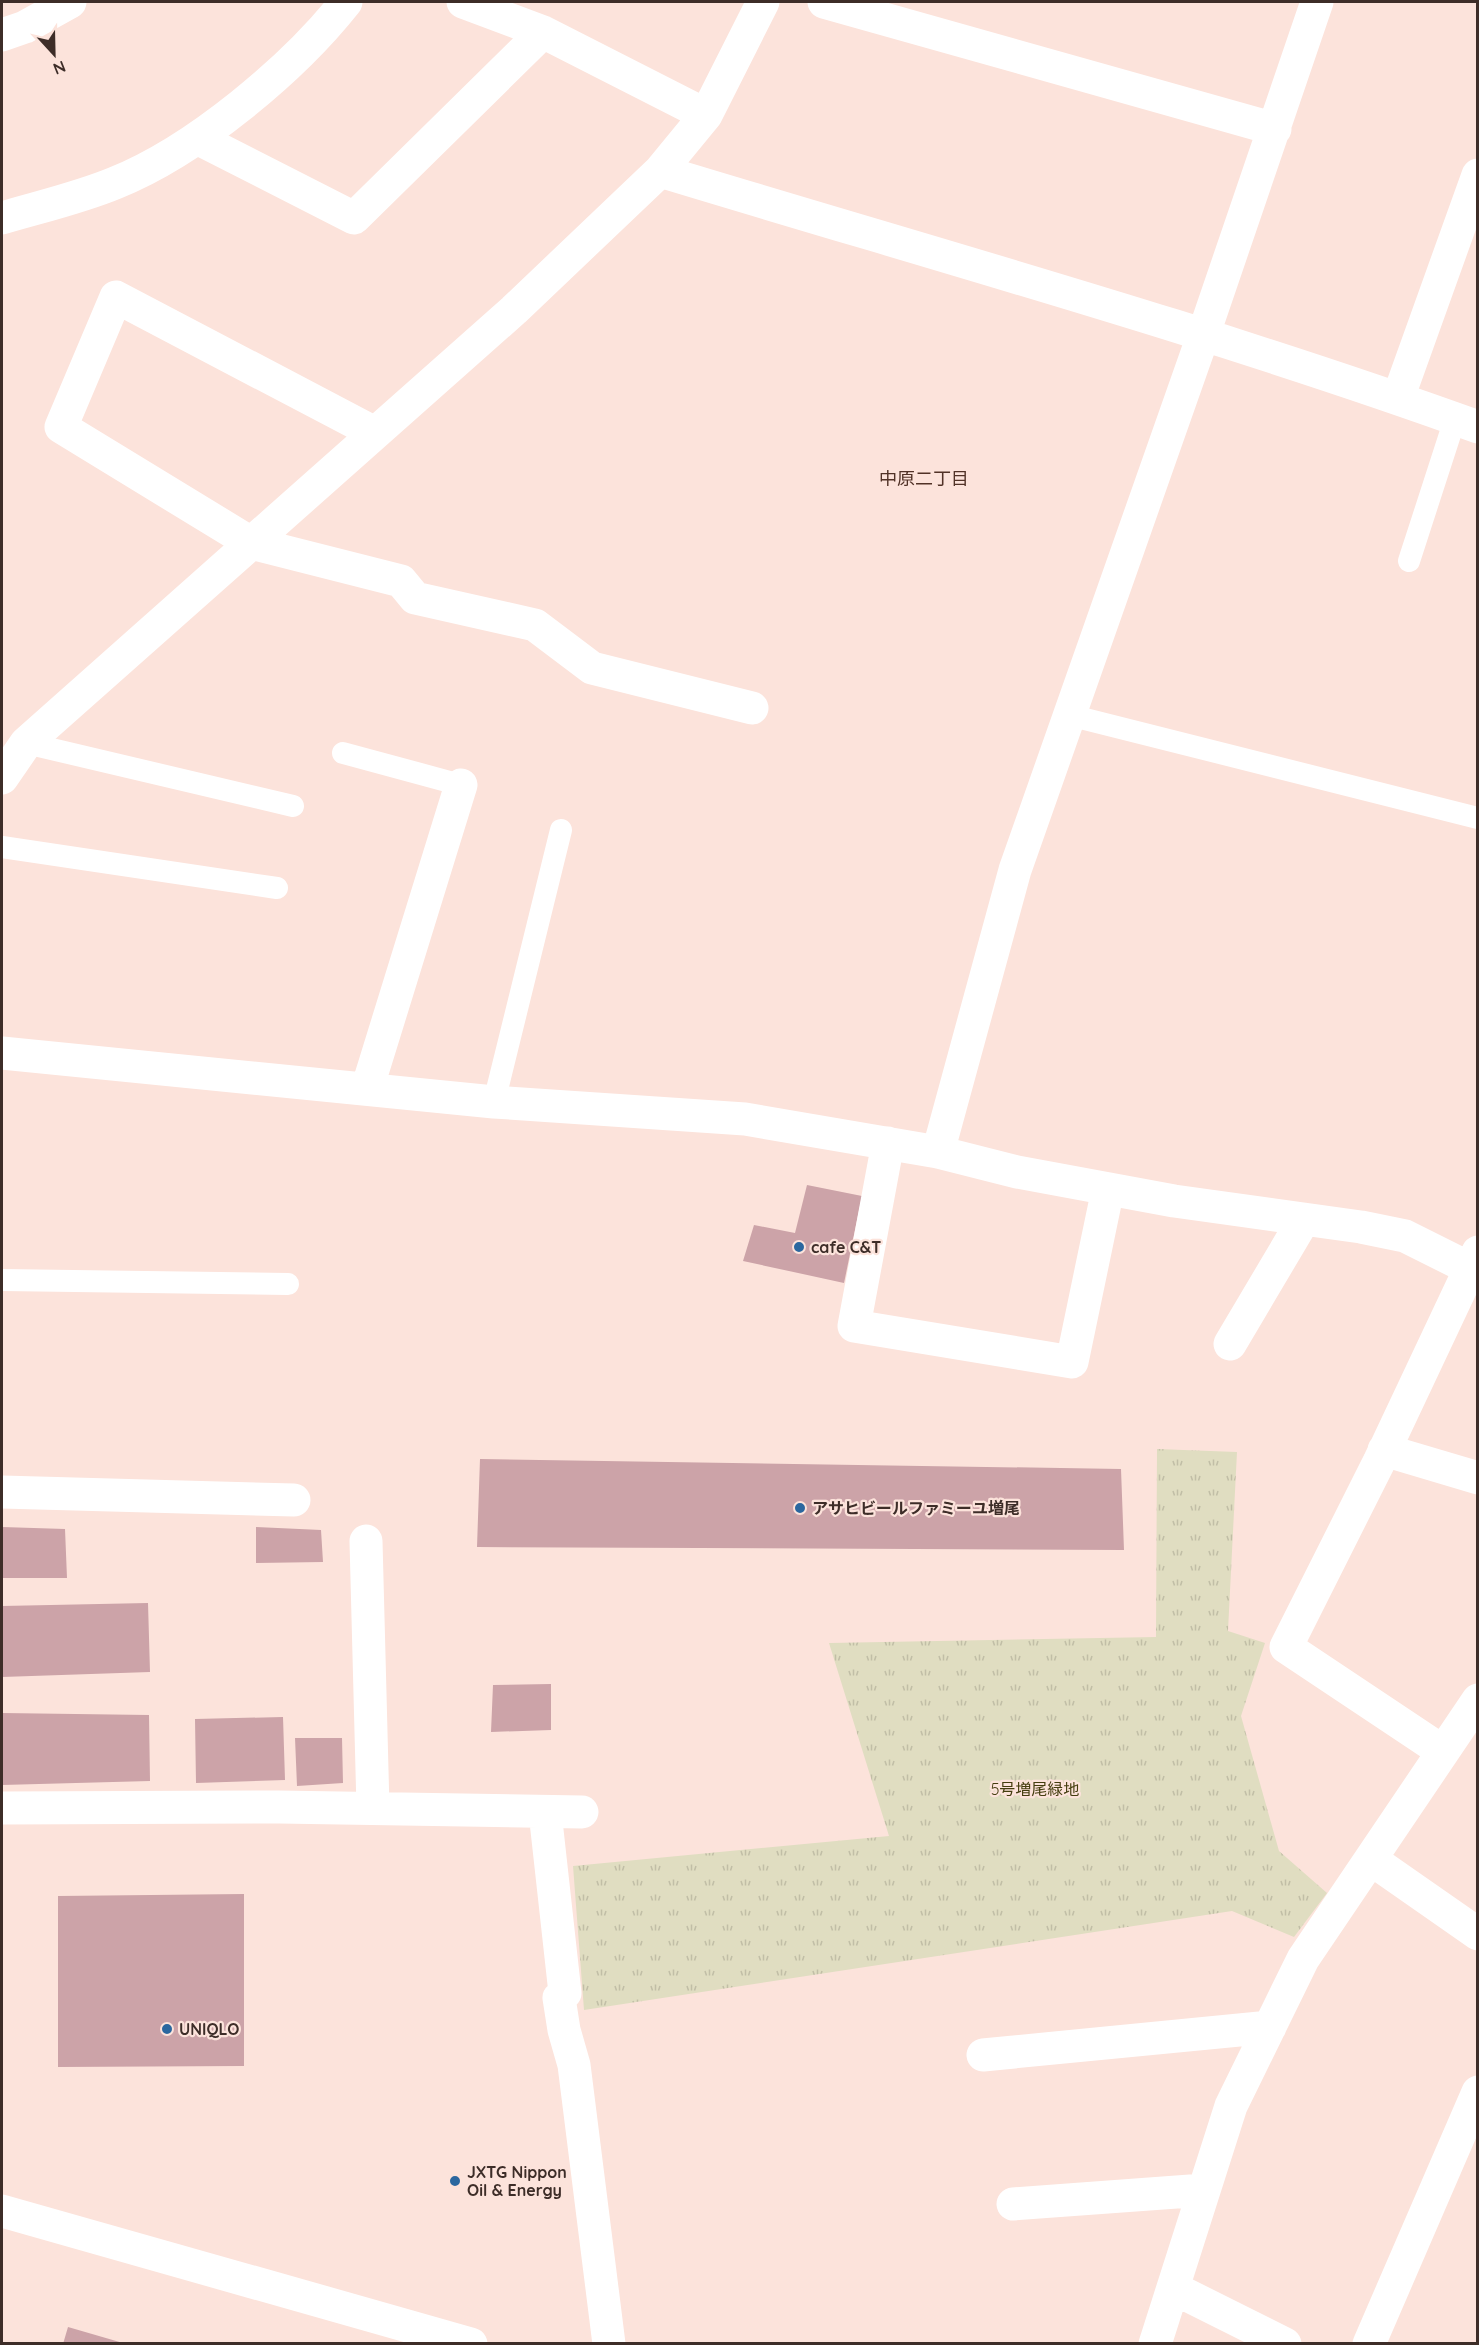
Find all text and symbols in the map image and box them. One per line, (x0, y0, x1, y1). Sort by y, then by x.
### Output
north arrow (24, 24, 84, 84)
text: N (50, 56, 69, 79)
district label: 中原二丁目 (879, 467, 969, 490)
place label: cafe C&T (811, 1237, 881, 1257)
marker: cafe C&T (792, 1240, 806, 1254)
place label: アサヒビールファミーユ増尾 (812, 1498, 1020, 1518)
marker: アサヒビールファミーユ増尾 (793, 1501, 807, 1515)
park label: 5号増尾緑地 (991, 1779, 1079, 1799)
place label: UNIQLO (179, 2019, 240, 2039)
marker: UNIQLO (160, 2022, 174, 2036)
place label: JXTG Nippon Oil & Energy (467, 2162, 567, 2200)
marker: JXTG Nippon Oil & Energy (448, 2174, 462, 2188)

